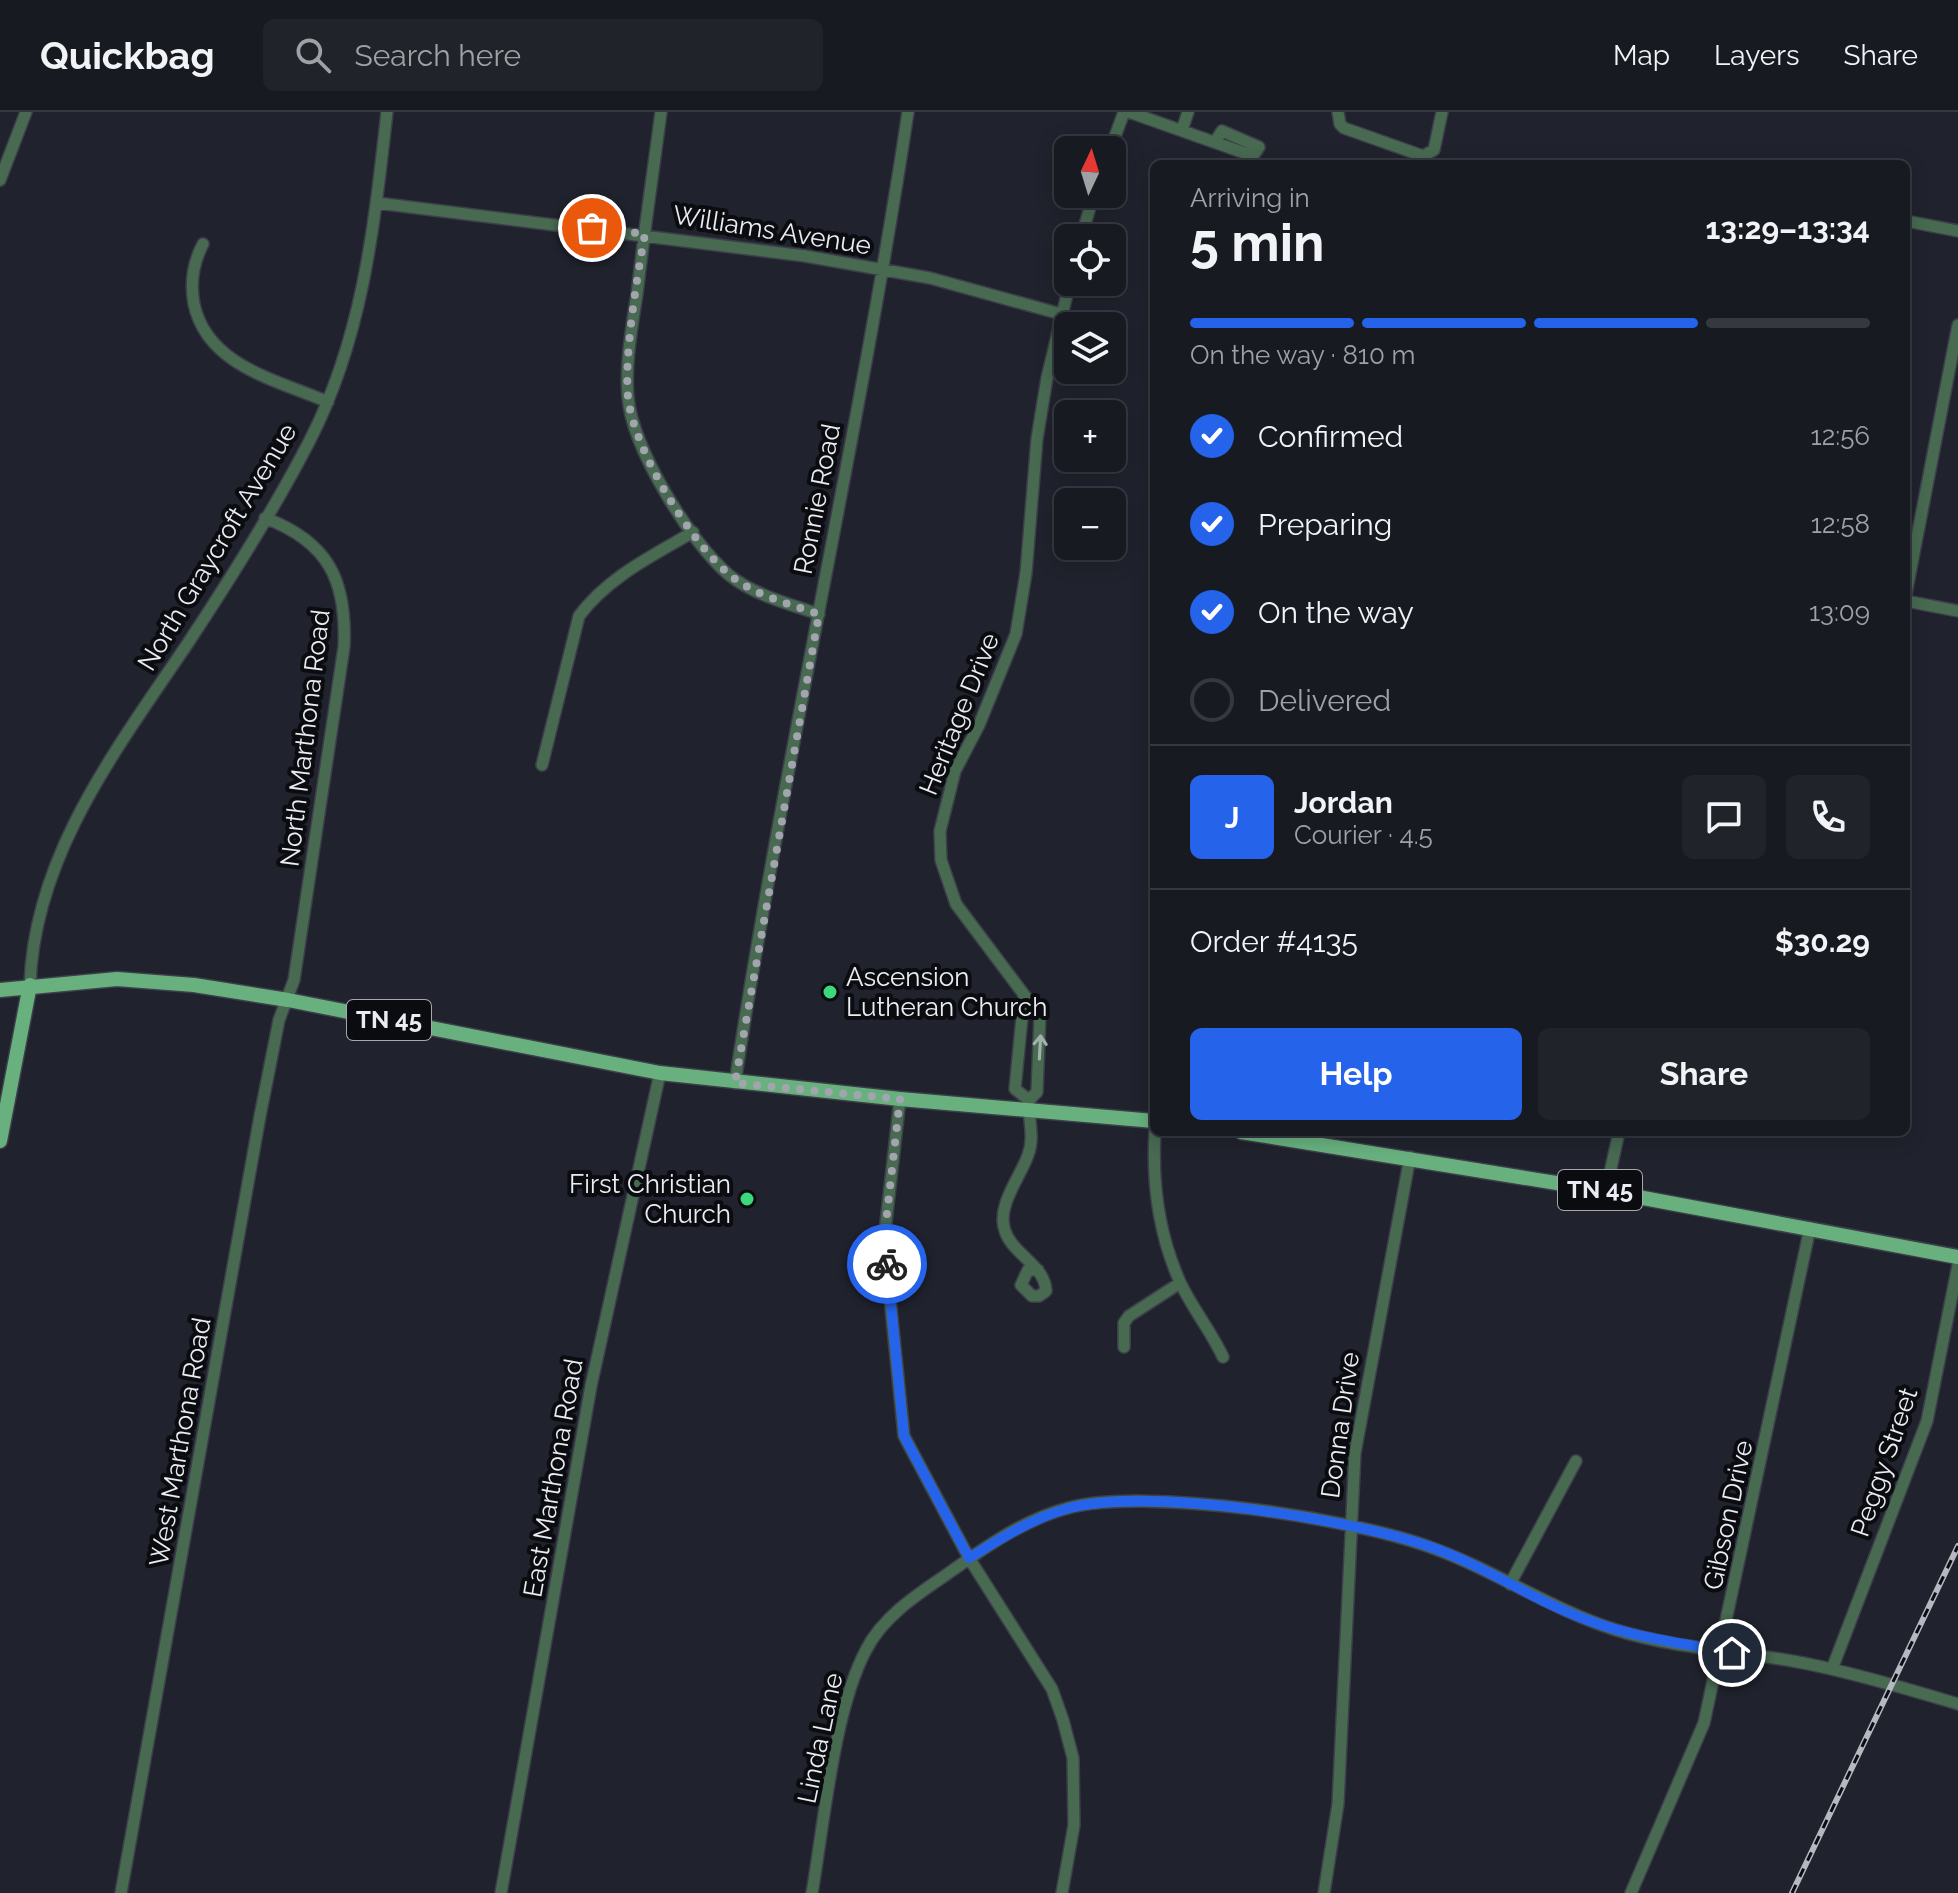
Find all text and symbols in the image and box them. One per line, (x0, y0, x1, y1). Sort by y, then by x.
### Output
search box (263, 19, 823, 91)
text: Quickbag (40, 33, 215, 78)
icon: search (291, 33, 335, 77)
text: Search here (355, 38, 521, 73)
text: Map (1613, 39, 1670, 72)
text: Layers (1714, 39, 1800, 72)
text: Share (1844, 39, 1918, 72)
north arrow (1054, 136, 1126, 208)
map controls (1054, 136, 1126, 560)
text: Arriving in (1190, 183, 1310, 213)
pin (558, 194, 626, 262)
street label: Williams Avenue (671, 200, 873, 260)
icon: bag (570, 206, 614, 250)
text: 13:29–13:34 (1706, 211, 1870, 246)
text: 5 min (1190, 212, 1324, 273)
button: locate (1054, 224, 1126, 296)
button: layers (1054, 312, 1126, 384)
text: On the way · 810 m (1190, 340, 1415, 370)
button: + (1054, 400, 1126, 472)
icon: check (1190, 414, 1234, 458)
street label: North Graycroft Avenue (131, 418, 303, 676)
text: Confirmed (1258, 419, 1403, 454)
street label: Ronnie Road (788, 421, 846, 577)
text: 12:56 (1811, 421, 1870, 451)
button: − (1054, 488, 1126, 560)
icon: check (1190, 502, 1234, 546)
text: Preparing (1258, 507, 1392, 542)
text: 12:58 (1811, 509, 1870, 539)
icon: check (1190, 590, 1234, 634)
text: On the way (1258, 595, 1414, 630)
text: 13:09 (1809, 597, 1870, 627)
street label: North Marthona Road (274, 608, 336, 868)
street label: Heritage Drive (913, 629, 1005, 799)
text: Delivered (1258, 683, 1391, 718)
button: chat (1682, 775, 1766, 859)
button: phone (1786, 775, 1870, 859)
text: Jordan (1294, 785, 1393, 820)
text: J (1225, 800, 1239, 835)
text: Courier · 4.5 (1294, 820, 1433, 850)
text: Order #4135 (1190, 924, 1358, 959)
text: $30.29 (1775, 924, 1870, 959)
place label: Ascension Lutheran Church (846, 962, 1047, 1022)
marker: Ascension Lutheran Church (821, 983, 839, 1001)
road number: TN 45 (347, 1000, 431, 1040)
button: Help (1190, 1028, 1522, 1120)
button: Share (1538, 1028, 1870, 1120)
one-way arrow (1032, 1034, 1047, 1061)
place label: First Christian Church (569, 1169, 731, 1229)
road number: TN 45 (1558, 1170, 1642, 1210)
marker: First Christian Church (738, 1190, 756, 1208)
courier (847, 1224, 927, 1304)
icon: bike (865, 1242, 909, 1286)
street label: West Marthona Road (143, 1315, 217, 1569)
street label: Donna Drive (1315, 1350, 1365, 1500)
street label: East Marthona Road (517, 1357, 589, 1599)
street label: Peggy Street (1845, 1383, 1924, 1540)
street label: Gibson Drive (1698, 1437, 1758, 1593)
pin (1698, 1619, 1766, 1687)
icon: home (1710, 1631, 1754, 1675)
street label: Linda Lane (792, 1670, 848, 1806)

